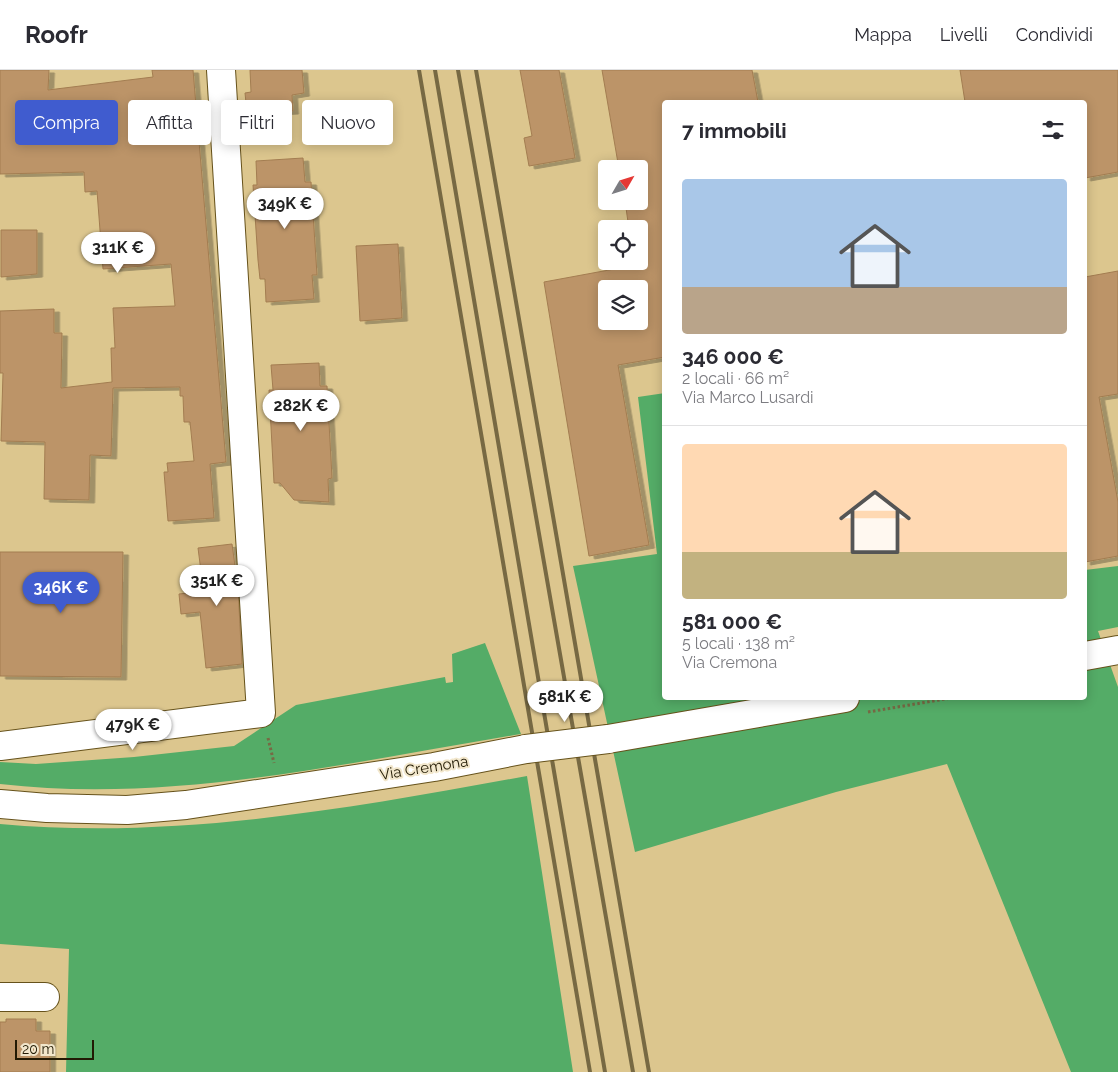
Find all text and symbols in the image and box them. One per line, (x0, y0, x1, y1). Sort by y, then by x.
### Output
text: Roofr (25, 20, 88, 49)
text: Mappa (854, 24, 912, 45)
text: Livelli (940, 24, 988, 45)
text: Condividi (1016, 24, 1093, 45)
chip: Compra (15, 100, 118, 145)
chip: Affitta (128, 100, 211, 145)
chip: Filtri (221, 100, 292, 145)
chip: Nuovo (302, 100, 393, 145)
icon: filters (1039, 116, 1067, 144)
text: 7 immobili (682, 118, 787, 143)
north arrow (598, 160, 648, 210)
map controls (598, 160, 648, 330)
pin: 349K € (244, 188, 326, 230)
text: 349K € (258, 194, 312, 213)
icon: home (830, 211, 920, 301)
button: locate (598, 220, 648, 270)
pin: 311K € (77, 232, 159, 274)
text: 311K € (92, 238, 144, 257)
button: layers (598, 280, 648, 330)
text: 346 000 € (682, 344, 784, 369)
text: 2 locali · 66 m² (682, 369, 789, 388)
text: Via Marco Lusardi (682, 388, 814, 407)
pin: 282K € (260, 390, 342, 432)
text: 282K € (274, 396, 328, 415)
icon: home (830, 477, 920, 567)
pin: 351K € (176, 564, 258, 607)
text: 351K € (191, 571, 243, 590)
pin: 346K € (20, 572, 102, 614)
text: 346K € (34, 578, 88, 597)
text: 581 000 € (682, 609, 782, 634)
text: 5 locali · 138 m² (682, 634, 795, 653)
text: Via Cremona (682, 653, 777, 672)
pin: 581K € (524, 680, 606, 723)
text: 581K € (538, 687, 592, 706)
pin: 479K € (92, 708, 174, 751)
text: 479K € (106, 715, 160, 734)
street label: Via Cremona (379, 752, 469, 784)
scale bar (15, 1037, 94, 1060)
text: 20 m (22, 1041, 54, 1057)

